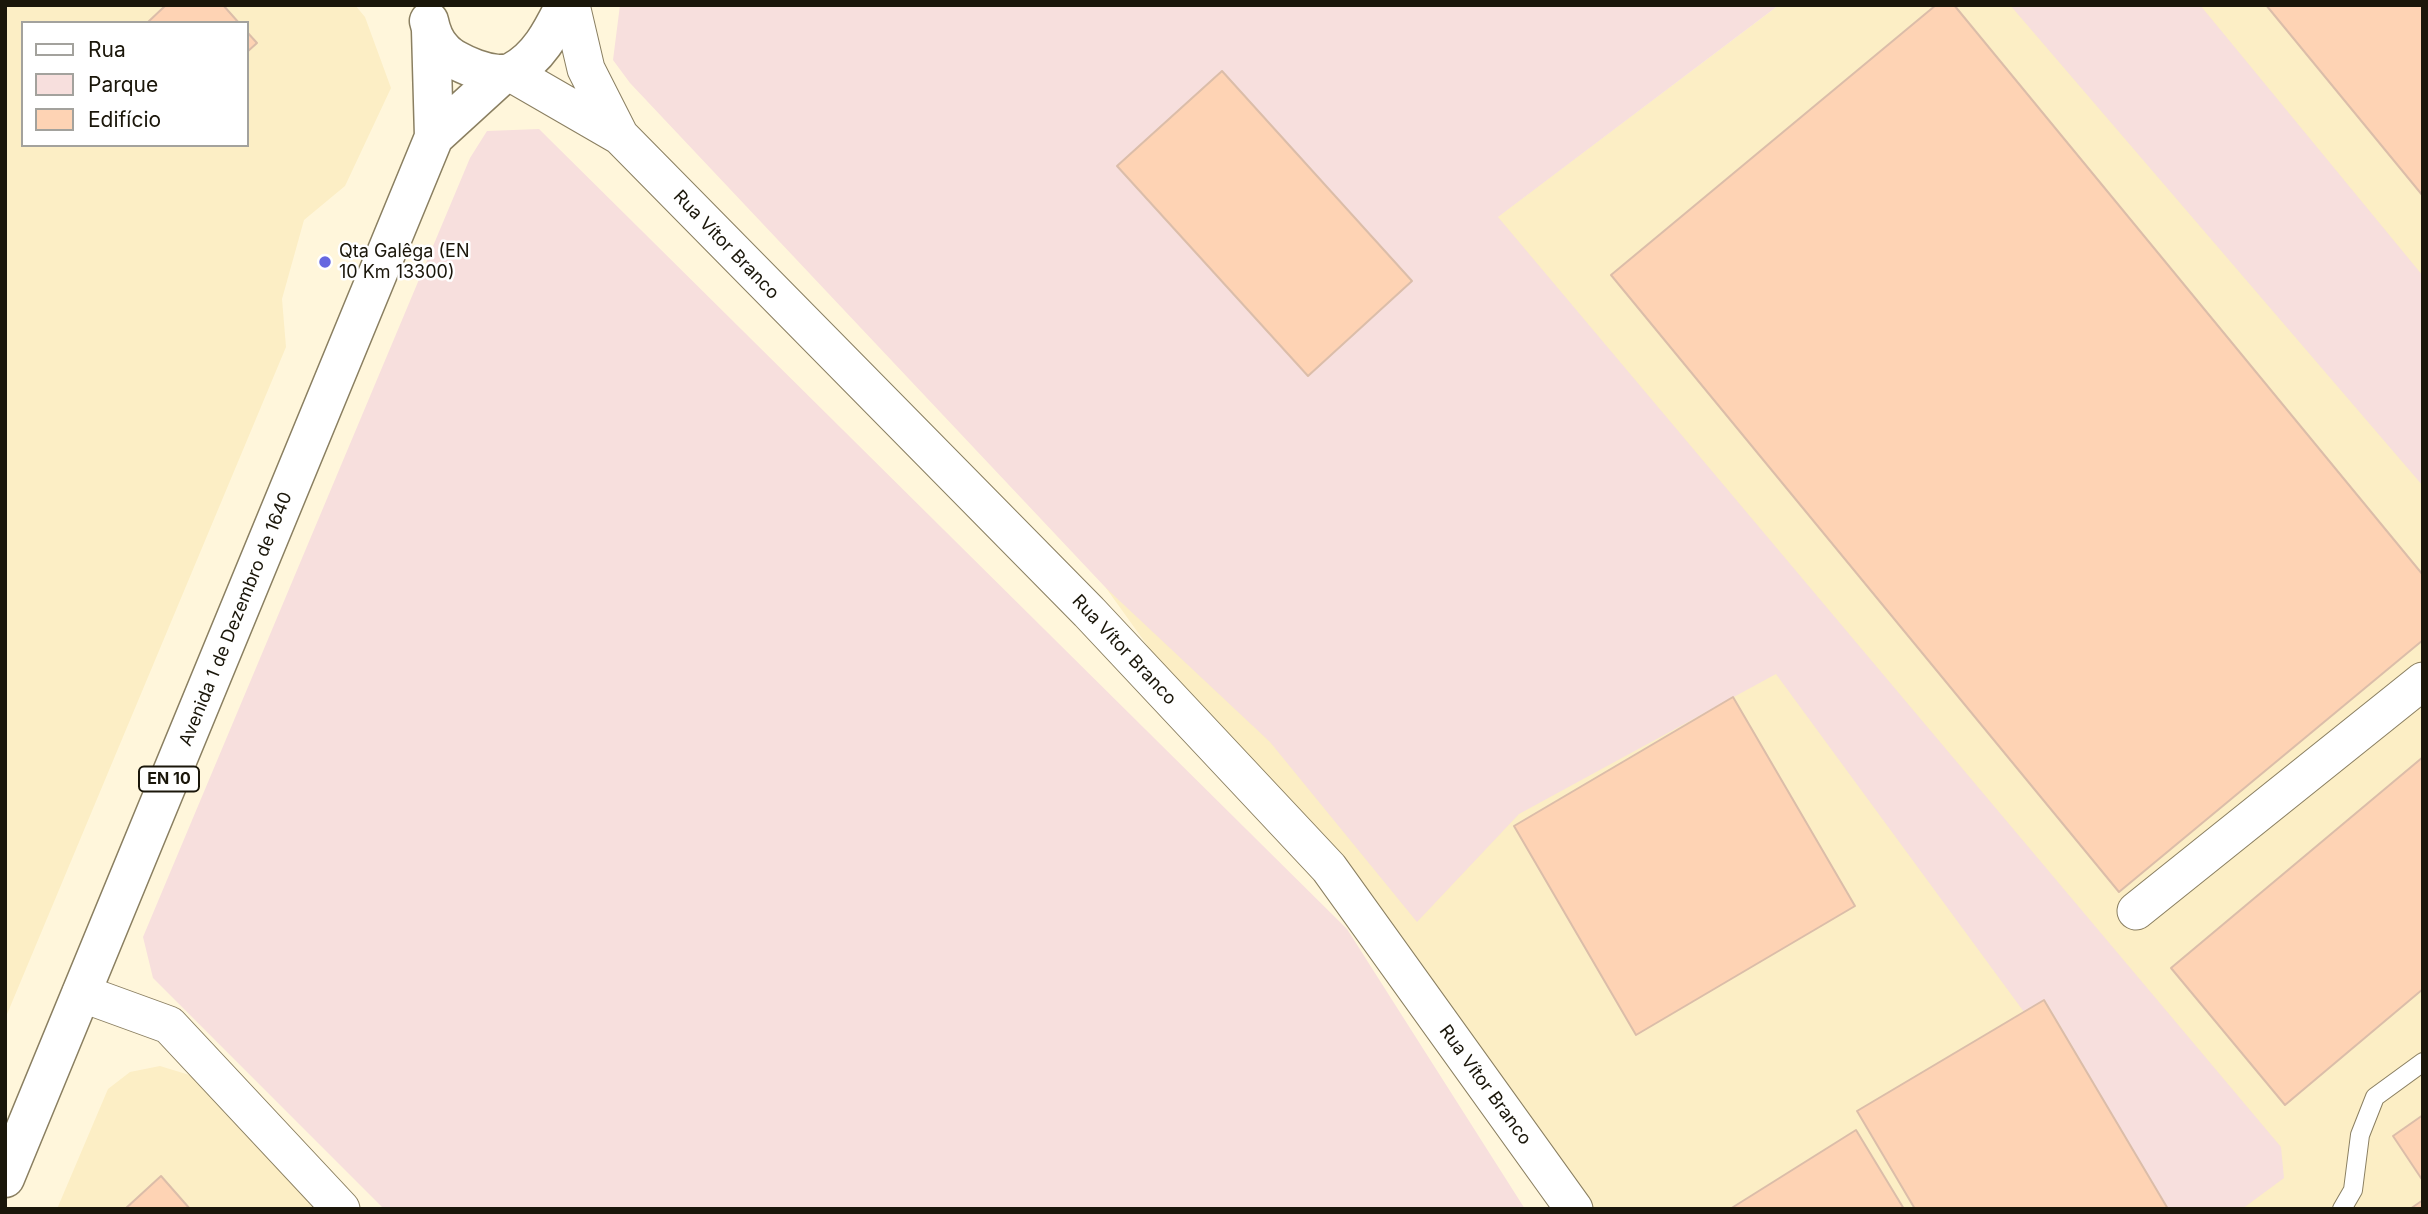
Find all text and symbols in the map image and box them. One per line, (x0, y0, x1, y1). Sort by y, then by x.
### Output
legend (21, 21, 248, 147)
text: Rua (88, 37, 126, 62)
text: Parque (88, 72, 158, 97)
text: Edifício (88, 107, 161, 132)
street label: Rua Vítor Branco (669, 186, 783, 304)
place label: Qta Galêga (EN 10 Km 13300) (339, 241, 469, 284)
marker: Qta Galêga (EN 10 Km 13300) (317, 254, 333, 270)
street label: Avenida 1 de Dezembro de 1640 (175, 489, 297, 749)
street label: Rua Vítor Branco (1067, 590, 1181, 710)
road number: EN 10 (139, 766, 199, 792)
street label: Rua Vítor Branco (1434, 1021, 1536, 1149)

